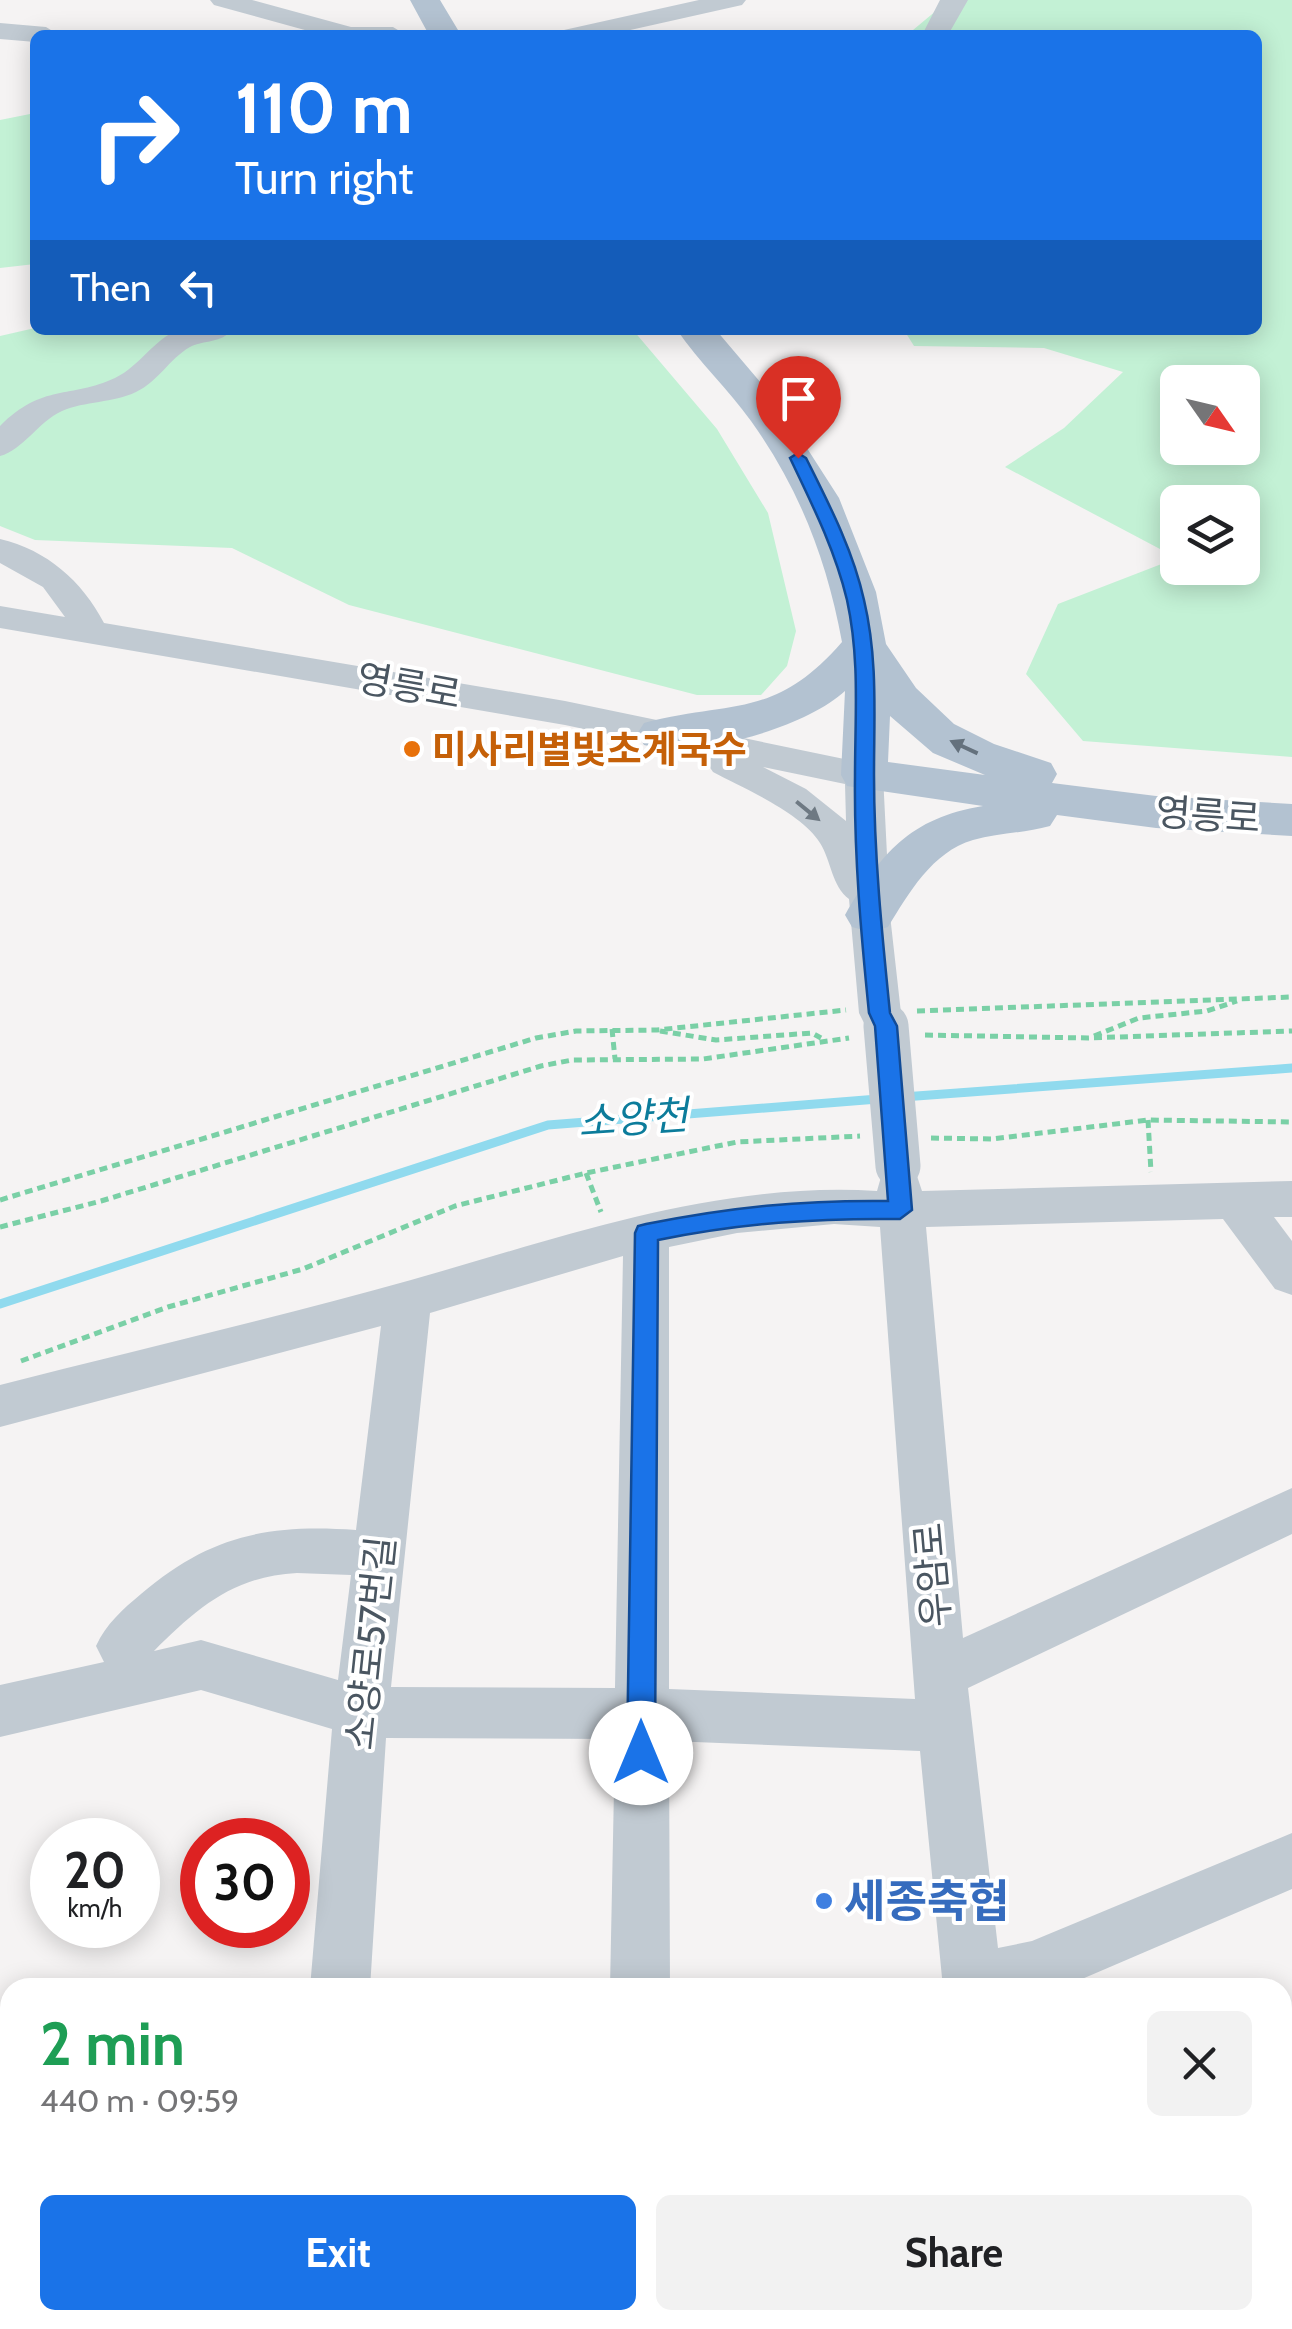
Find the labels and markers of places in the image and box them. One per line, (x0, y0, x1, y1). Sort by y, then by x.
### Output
pin (756, 356, 841, 459)
place label: 미사리별빛초계국수 (432, 726, 747, 773)
marker: 미사리별빛초계국수 (401, 738, 423, 760)
place label: 세종축협 (844, 1874, 1010, 1928)
marker: 세종축협 (813, 1890, 835, 1912)

